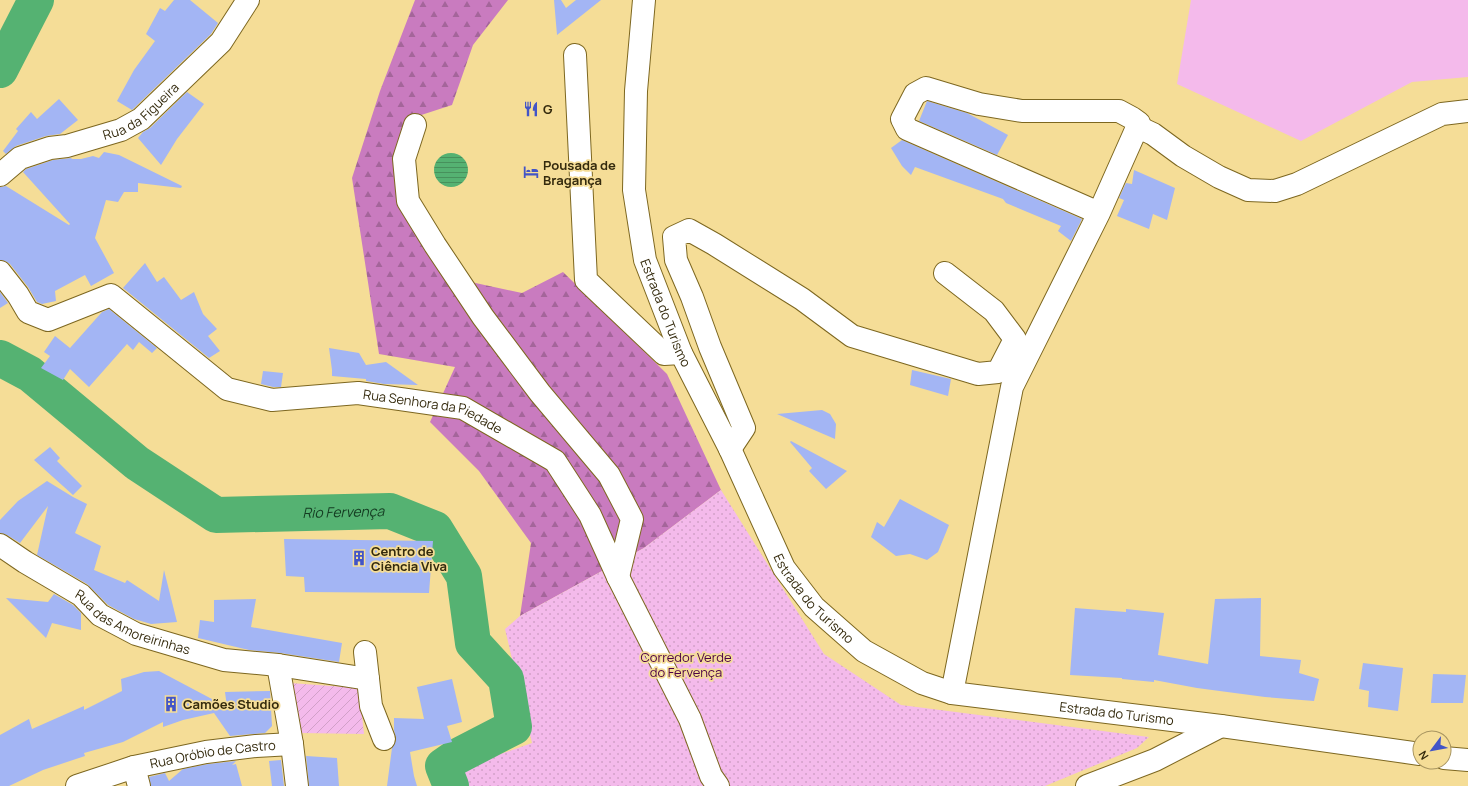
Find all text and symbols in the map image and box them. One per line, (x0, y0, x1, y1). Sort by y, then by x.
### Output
street label: Rua da Figueira (101, 78, 183, 144)
restaurant icon: G (522, 100, 540, 118)
place label: G (543, 100, 553, 118)
place label: Pousada de Bragança (543, 156, 616, 189)
hotel icon: Pousada de Bragança (522, 163, 540, 181)
street label: Estrada do Turismo (636, 256, 696, 370)
street label: Rua Senhora da Piedade (362, 385, 506, 438)
water label: Rio Fervença (302, 501, 386, 522)
place label: Centro de Ciência Viva (371, 542, 447, 575)
building icon: Centro de Ciência Viva (350, 549, 368, 567)
street label: Estrada do Turismo (770, 551, 858, 647)
street label: Rua das Amoreirinhas (72, 585, 193, 659)
park label: Corredor Verde do Fervença (640, 648, 732, 681)
building icon: Camões Studio (162, 695, 180, 713)
place label: Camões Studio (183, 695, 279, 713)
street label: Estrada do Turismo (1059, 697, 1175, 729)
north arrow (1412, 730, 1452, 770)
street label: Rua Oróbio de Castro (148, 736, 277, 772)
text: N (1415, 748, 1432, 763)

